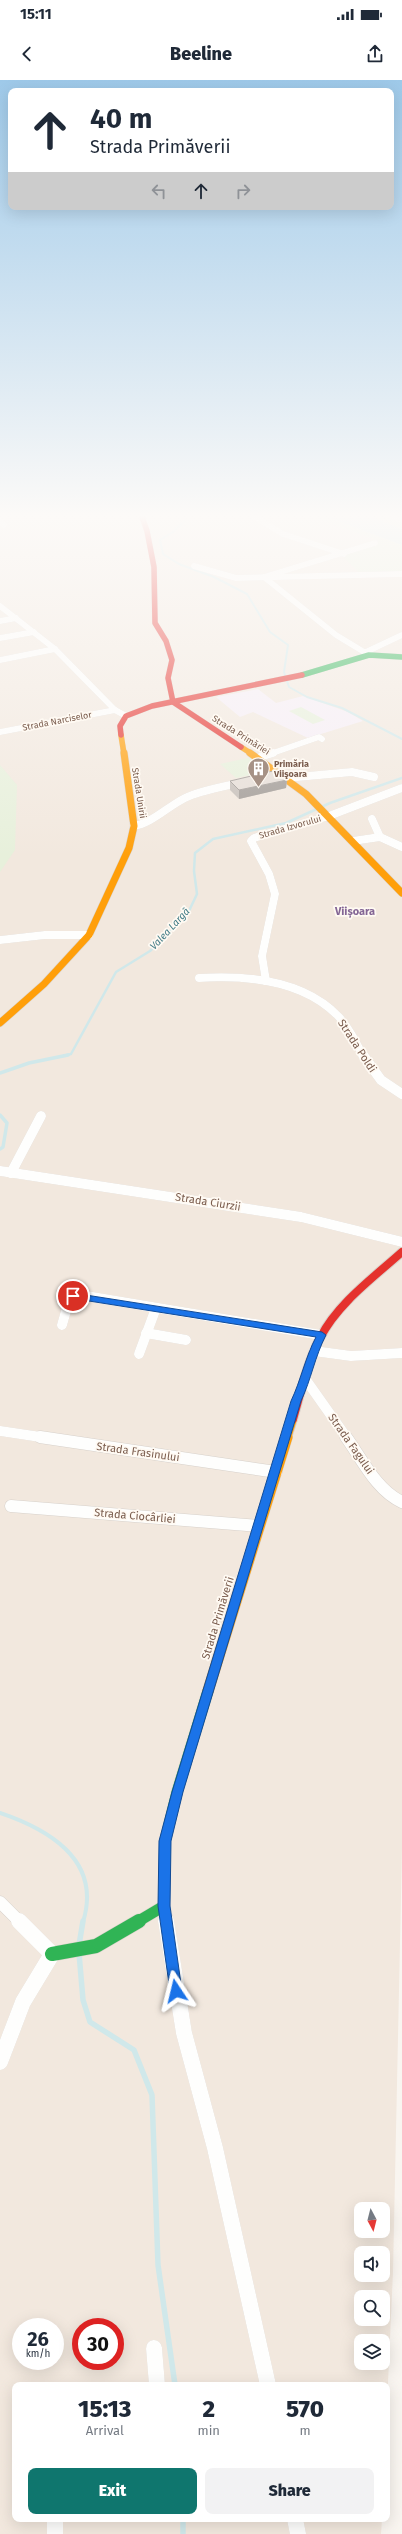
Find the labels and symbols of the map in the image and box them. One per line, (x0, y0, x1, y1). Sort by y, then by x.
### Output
street label: Strada Narciselor (21, 709, 93, 733)
street label: Strada Primăriei (210, 713, 272, 757)
building icon: Primăria Viişoara (245, 756, 271, 789)
place label: Primăria Viişoara (273, 759, 309, 779)
street label: Strada Unirii (130, 767, 148, 819)
street label: Strada Izvorului (258, 813, 322, 841)
water label: Valea Largă (148, 905, 193, 952)
district label: Viișoara (334, 905, 375, 918)
street label: Strada Poldi (335, 1017, 379, 1075)
street label: Strada Ciurzii (174, 1190, 242, 1214)
pin (56, 1279, 90, 1313)
street label: Strada Fagului (325, 1411, 377, 1477)
street label: Strada Frasinului (96, 1440, 180, 1464)
street label: Strada Ciocârliei (94, 1506, 176, 1526)
street label: Strada Primăverii (199, 1575, 237, 1661)
position arrow (155, 1970, 197, 2012)
north arrow (354, 2202, 390, 2238)
speed limit sign: 30 (72, 2318, 124, 2370)

